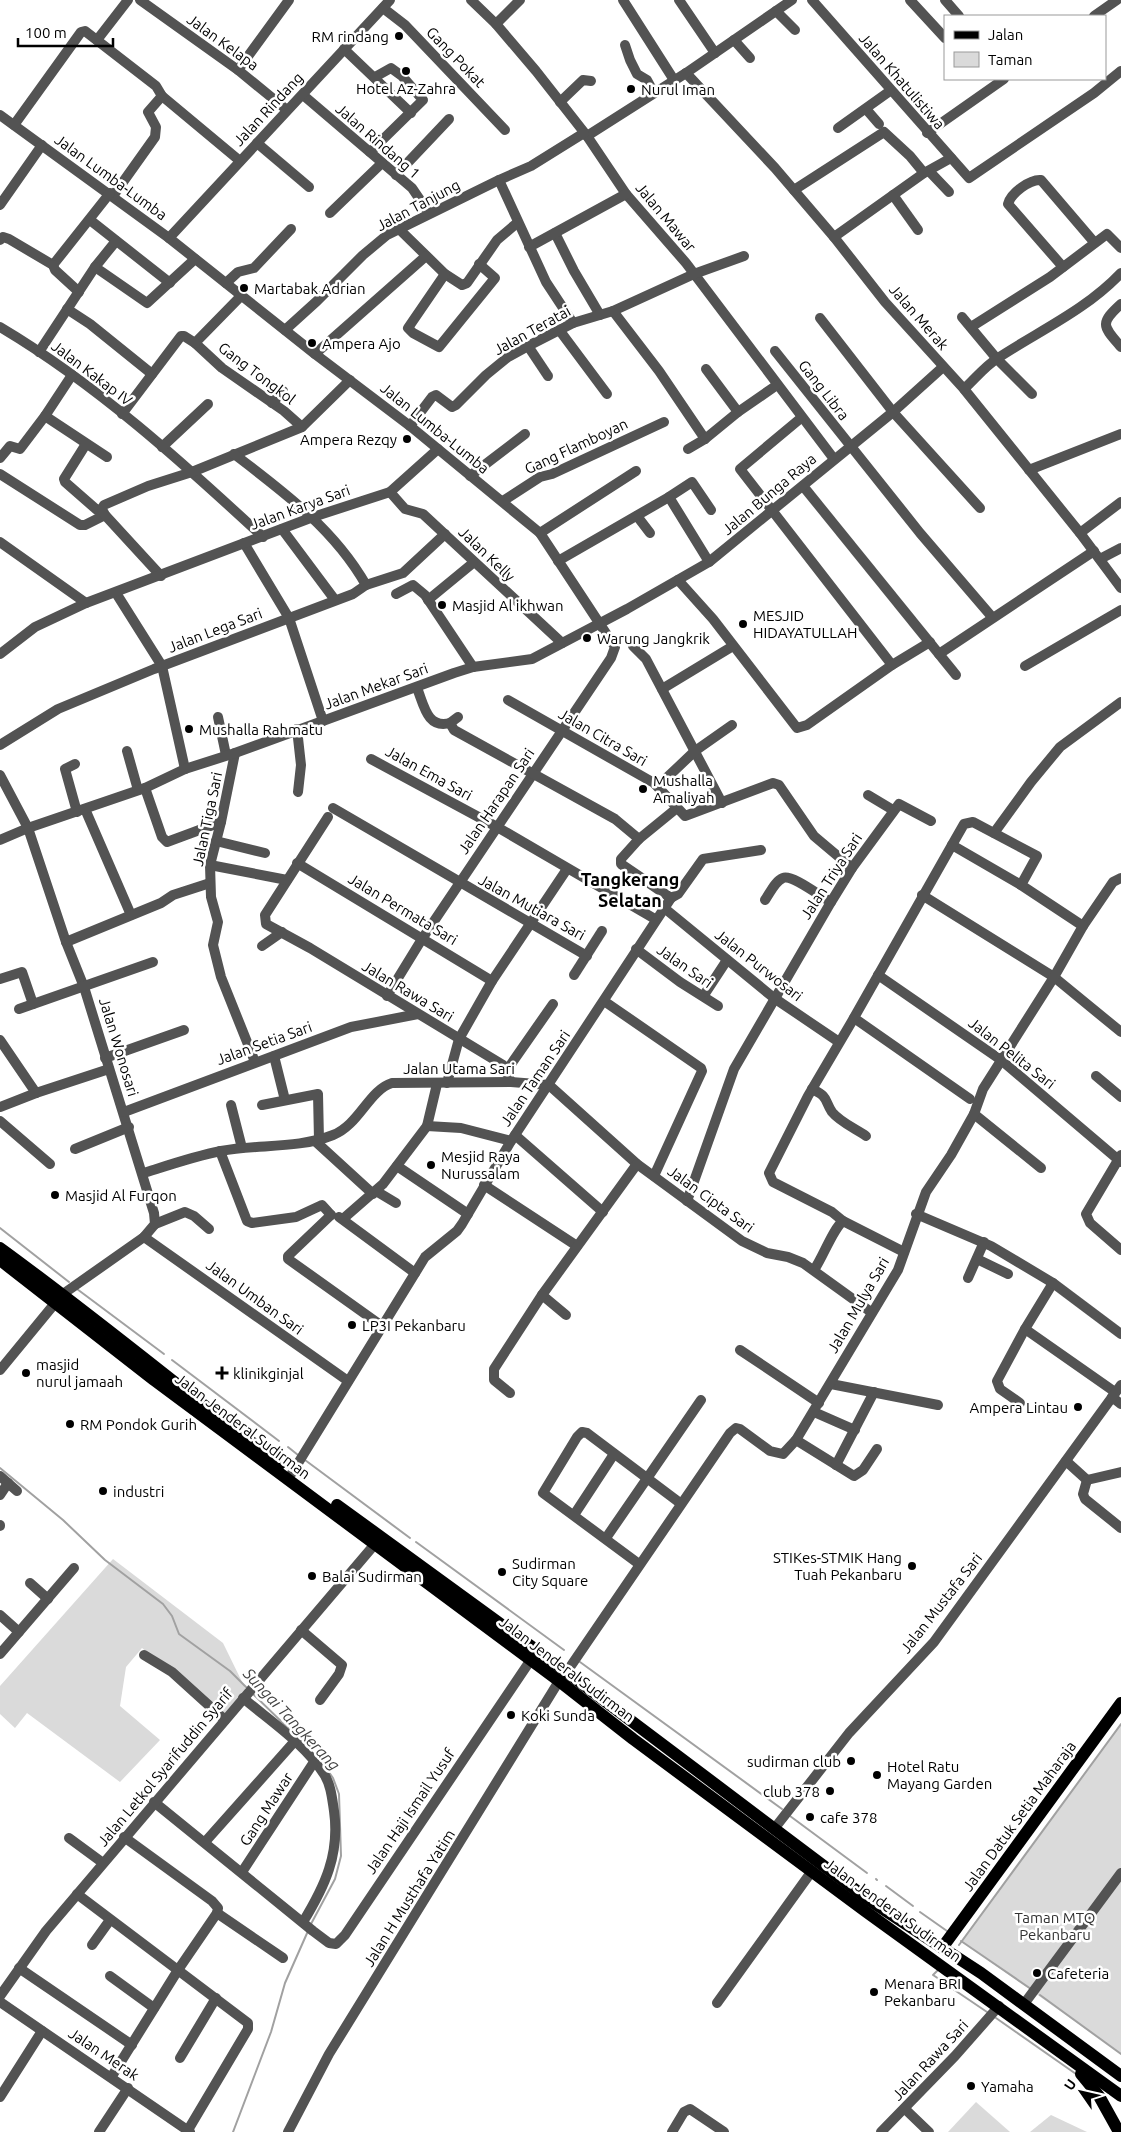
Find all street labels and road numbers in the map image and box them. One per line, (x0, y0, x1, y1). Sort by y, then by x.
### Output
street label: Jalan Kelapa (184, 10, 262, 74)
street label: Gang Pokat (423, 23, 489, 91)
street label: Jalan Khatulistiwa (856, 30, 948, 132)
street label: Jalan Rindang (230, 69, 306, 149)
street label: Jalan Rindang 1 (332, 100, 424, 182)
street label: Jalan Lumba-Lumba (52, 131, 170, 223)
street label: Jalan Tanjung (373, 176, 463, 234)
street label: Jalan Mawar (632, 179, 700, 255)
street label: Jalan Merak (886, 281, 952, 353)
street label: Jalan Teratai (491, 302, 573, 358)
street label: Jalan Kakap IV (48, 337, 136, 409)
street label: Gang Tongkol (215, 339, 299, 407)
street label: Gang Libra (795, 357, 853, 423)
street label: Jalan Lumba-Lumba (377, 379, 493, 477)
street label: Gang Flamboyan (522, 415, 630, 477)
street label: Jalan Bunga Raya (719, 450, 819, 538)
street label: Jalan Karya Sari (248, 481, 352, 533)
street label: Jalan Kelly (456, 523, 518, 585)
street label: Jalan Lega Sari (166, 604, 264, 656)
street label: Jalan Mekar Sari (322, 659, 430, 713)
street label: Jalan Citra Sari (556, 705, 650, 769)
street label: Jalan Ema Sari (383, 742, 475, 804)
street label: Jalan Harapan Sari (454, 745, 538, 857)
street label: Jalan Tiga Sari (189, 770, 225, 868)
street label: Jalan Triya Sari (797, 830, 865, 922)
street label: Jalan Permata Sari (345, 870, 461, 948)
street label: Jalan Mutiara Sari (476, 871, 588, 943)
street label: Jalan Purwosari (712, 926, 806, 1004)
street label: Jalan Sari (654, 941, 716, 991)
street label: Jalan Rawa Sari (359, 957, 457, 1025)
street label: Jalan Wonosari (96, 996, 142, 1098)
street label: Jalan Pelita Sari (965, 1014, 1059, 1092)
street label: Jalan Setia Sari (214, 1018, 314, 1068)
street label: Jalan Taman Sari (497, 1027, 573, 1129)
street label: Jalan Utama Sari (403, 1060, 515, 1077)
street label: Jalan Cipta Sari (665, 1162, 757, 1236)
street label: Jalan Mulya Sari (824, 1254, 892, 1356)
street label: Jalan Umban Sari (203, 1256, 307, 1338)
street label: Jalan Jenderal Sudirman (172, 1370, 314, 1482)
street label: Jalan Mustafa Sari (897, 1550, 985, 1656)
street label: Jalan Jenderal Sudirman (496, 1613, 638, 1725)
street label: Jalan Letkol Syarifuddin Syarif (94, 1684, 236, 1849)
street label: Jalan Datuk Setia Maharaja (959, 1738, 1079, 1894)
street label: Jalan Haji Ismail Yusuf (362, 1745, 458, 1877)
street label: Gang Mawar (236, 1769, 296, 1849)
street label: Jalan H Musthafa Yatim (360, 1826, 458, 1970)
street label: Jalan Jenderal Sudirman (821, 1855, 965, 1965)
street label: Jalan Rawa Sari (889, 2016, 971, 2104)
street label: Jalan Merak (66, 2024, 143, 2084)

